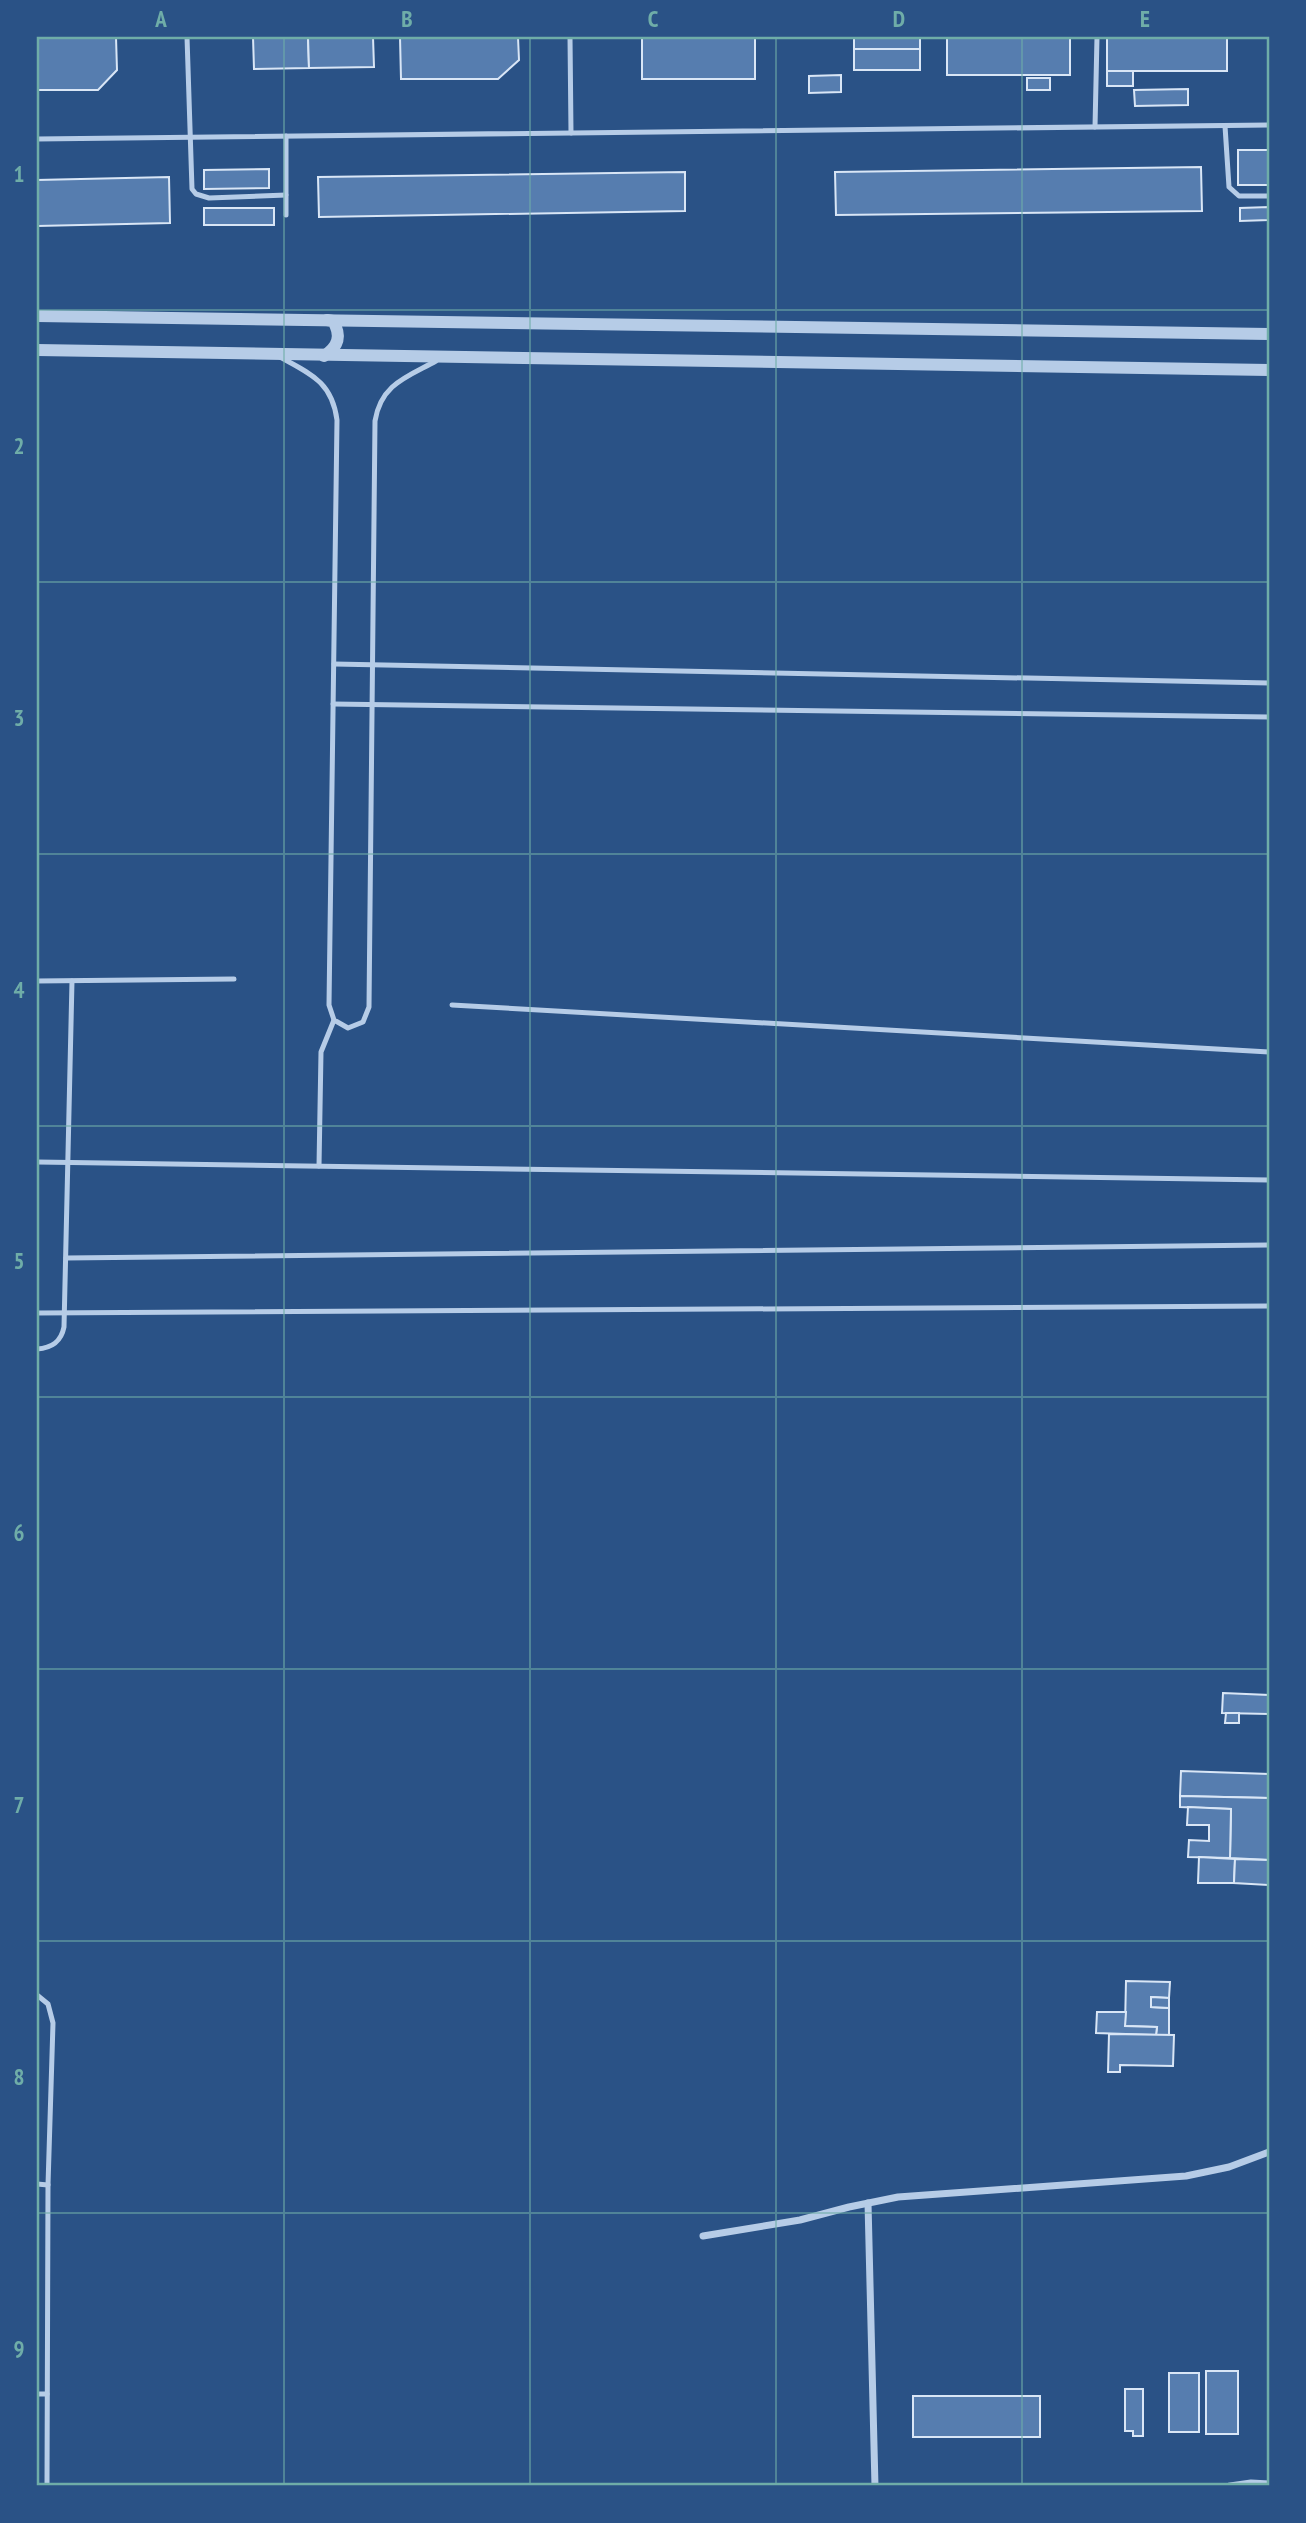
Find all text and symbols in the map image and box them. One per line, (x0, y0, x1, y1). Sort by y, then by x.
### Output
text: A (154, 4, 167, 33)
text: B (401, 4, 413, 33)
text: C (648, 4, 659, 33)
text: D (893, 4, 905, 33)
text: E (1140, 4, 1150, 33)
text: 1 (14, 159, 25, 188)
text: 2 (14, 431, 25, 460)
text: 3 (14, 703, 25, 732)
text: 4 (14, 975, 25, 1004)
text: 5 (14, 1246, 25, 1275)
text: 6 (14, 1518, 25, 1547)
text: 7 (14, 1790, 25, 1819)
text: 8 (14, 2062, 25, 2091)
text: 9 (14, 2334, 25, 2363)

